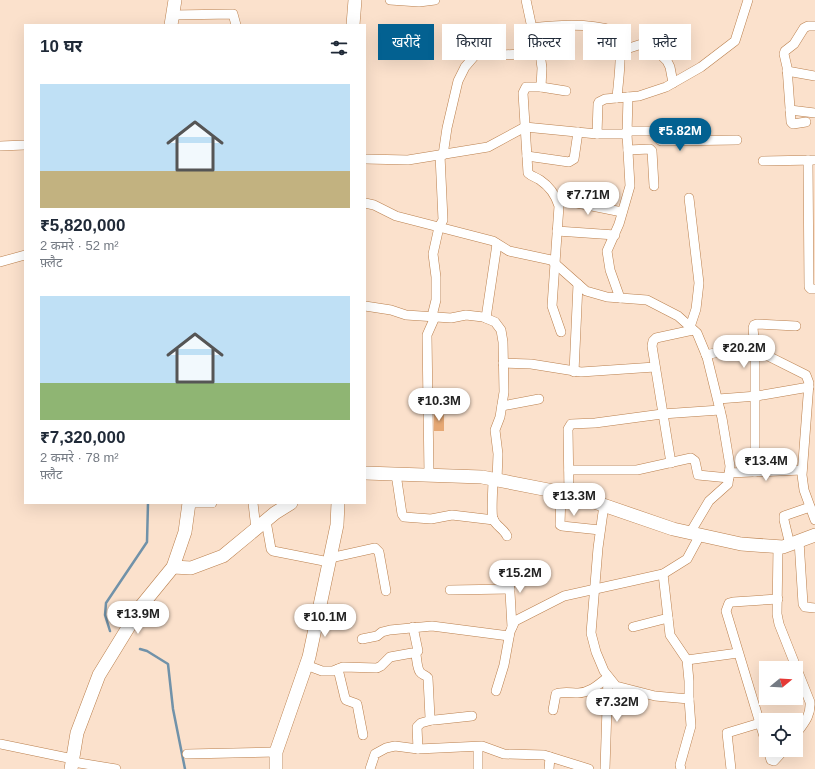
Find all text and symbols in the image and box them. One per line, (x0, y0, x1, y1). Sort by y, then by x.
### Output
chip: खरीदें (378, 24, 434, 60)
chip: किराया (442, 24, 506, 60)
chip: फ़िल्टर (514, 24, 575, 60)
chip: नया (583, 24, 631, 60)
chip: फ़्लैट (639, 24, 691, 60)
text: 10 घर (40, 37, 82, 56)
icon: filters (328, 37, 350, 59)
icon: home (159, 110, 231, 182)
pin: ₹5.82M (647, 118, 713, 152)
text: ₹5.82M (658, 123, 702, 138)
pin: ₹7.71M (555, 182, 621, 216)
text: ₹7.71M (566, 187, 610, 202)
text: ₹5,820,000 (40, 216, 125, 235)
text: 2 कमरे · 52 m² (40, 238, 119, 253)
text: फ़्लैट (40, 255, 63, 270)
icon: home (159, 322, 231, 394)
pin: ₹20.2M (711, 335, 777, 369)
text: ₹20.2M (722, 340, 766, 355)
pin: ₹10.3M (406, 388, 472, 422)
text: ₹10.3M (417, 393, 461, 408)
text: ₹7,320,000 (40, 428, 125, 447)
pin: ₹13.4M (733, 448, 799, 482)
text: 2 कमरे · 78 m² (40, 450, 119, 465)
text: ₹13.4M (744, 453, 788, 468)
text: फ़्लैट (40, 467, 63, 482)
pin: ₹13.3M (541, 483, 607, 517)
text: ₹13.3M (552, 488, 596, 503)
pin: ₹15.2M (487, 560, 553, 594)
text: ₹15.2M (498, 565, 542, 580)
pin: ₹13.9M (105, 601, 171, 635)
pin: ₹10.1M (292, 604, 358, 638)
text: ₹13.9M (116, 606, 160, 621)
text: ₹10.1M (303, 609, 347, 624)
north arrow (759, 661, 803, 705)
map controls (759, 661, 803, 757)
pin: ₹7.32M (584, 689, 650, 723)
text: ₹7.32M (595, 694, 639, 709)
button: locate (759, 713, 803, 757)

